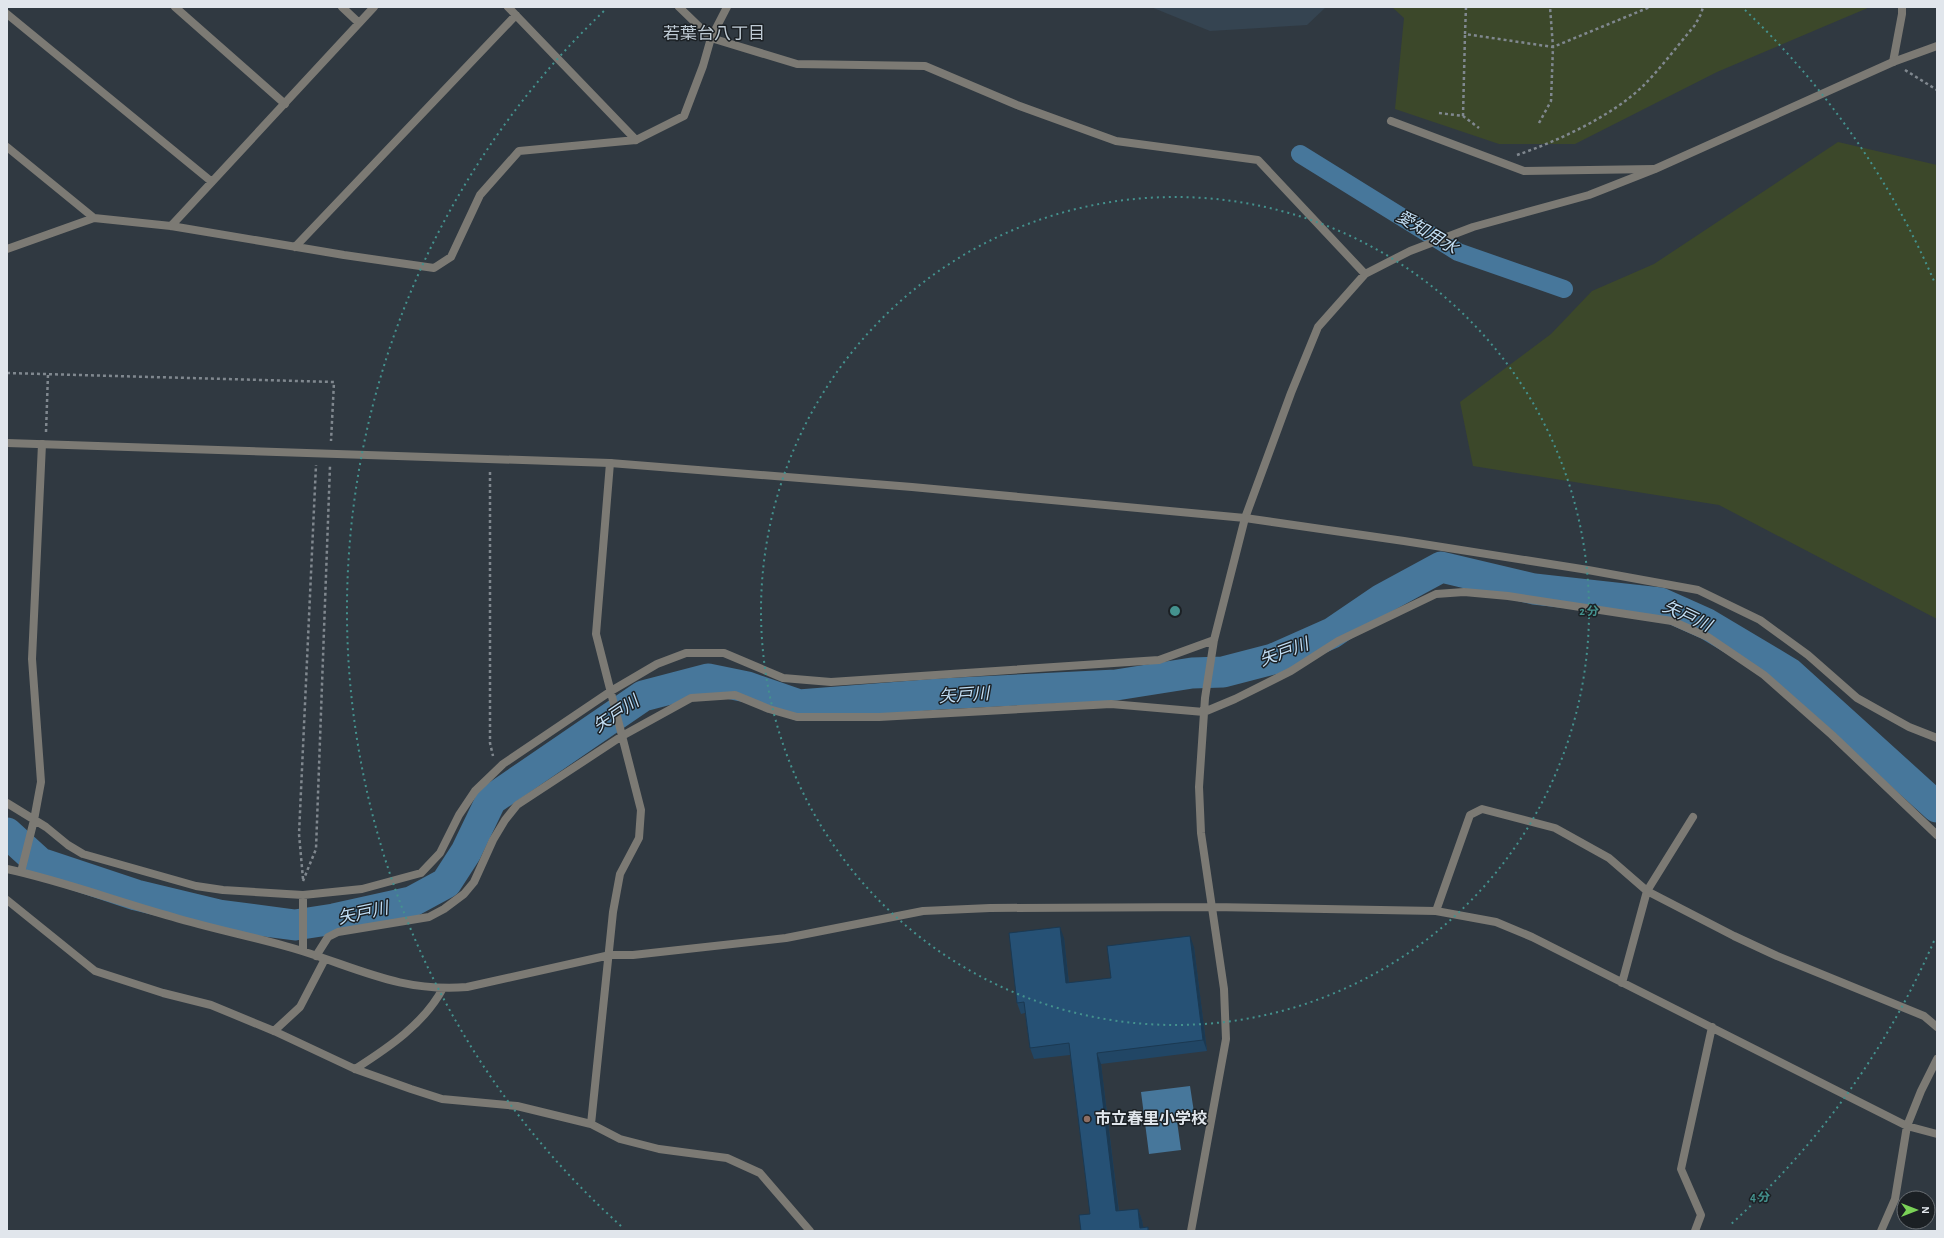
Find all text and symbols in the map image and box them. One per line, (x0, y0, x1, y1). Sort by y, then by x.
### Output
district label: 若葉台八丁目 (663, 24, 765, 42)
water label: 愛知用水 (1393, 206, 1463, 258)
water label: 矢戸川 (1660, 597, 1716, 635)
centre of rings (1168, 604, 1182, 618)
text: 2 分 (1579, 605, 1599, 617)
water label: 矢戸川 (1257, 634, 1313, 669)
water label: 矢戸川 (938, 684, 992, 705)
water label: 矢戸川 (590, 691, 644, 735)
water label: 矢戸川 (336, 898, 392, 927)
place label: 市立春里小学校 (1095, 1110, 1207, 1127)
marker: 市立春里小学校 (1082, 1114, 1092, 1124)
north arrow (1896, 1190, 1936, 1230)
text: 4 分 (1750, 1191, 1770, 1203)
text: N (1920, 1206, 1931, 1214)

